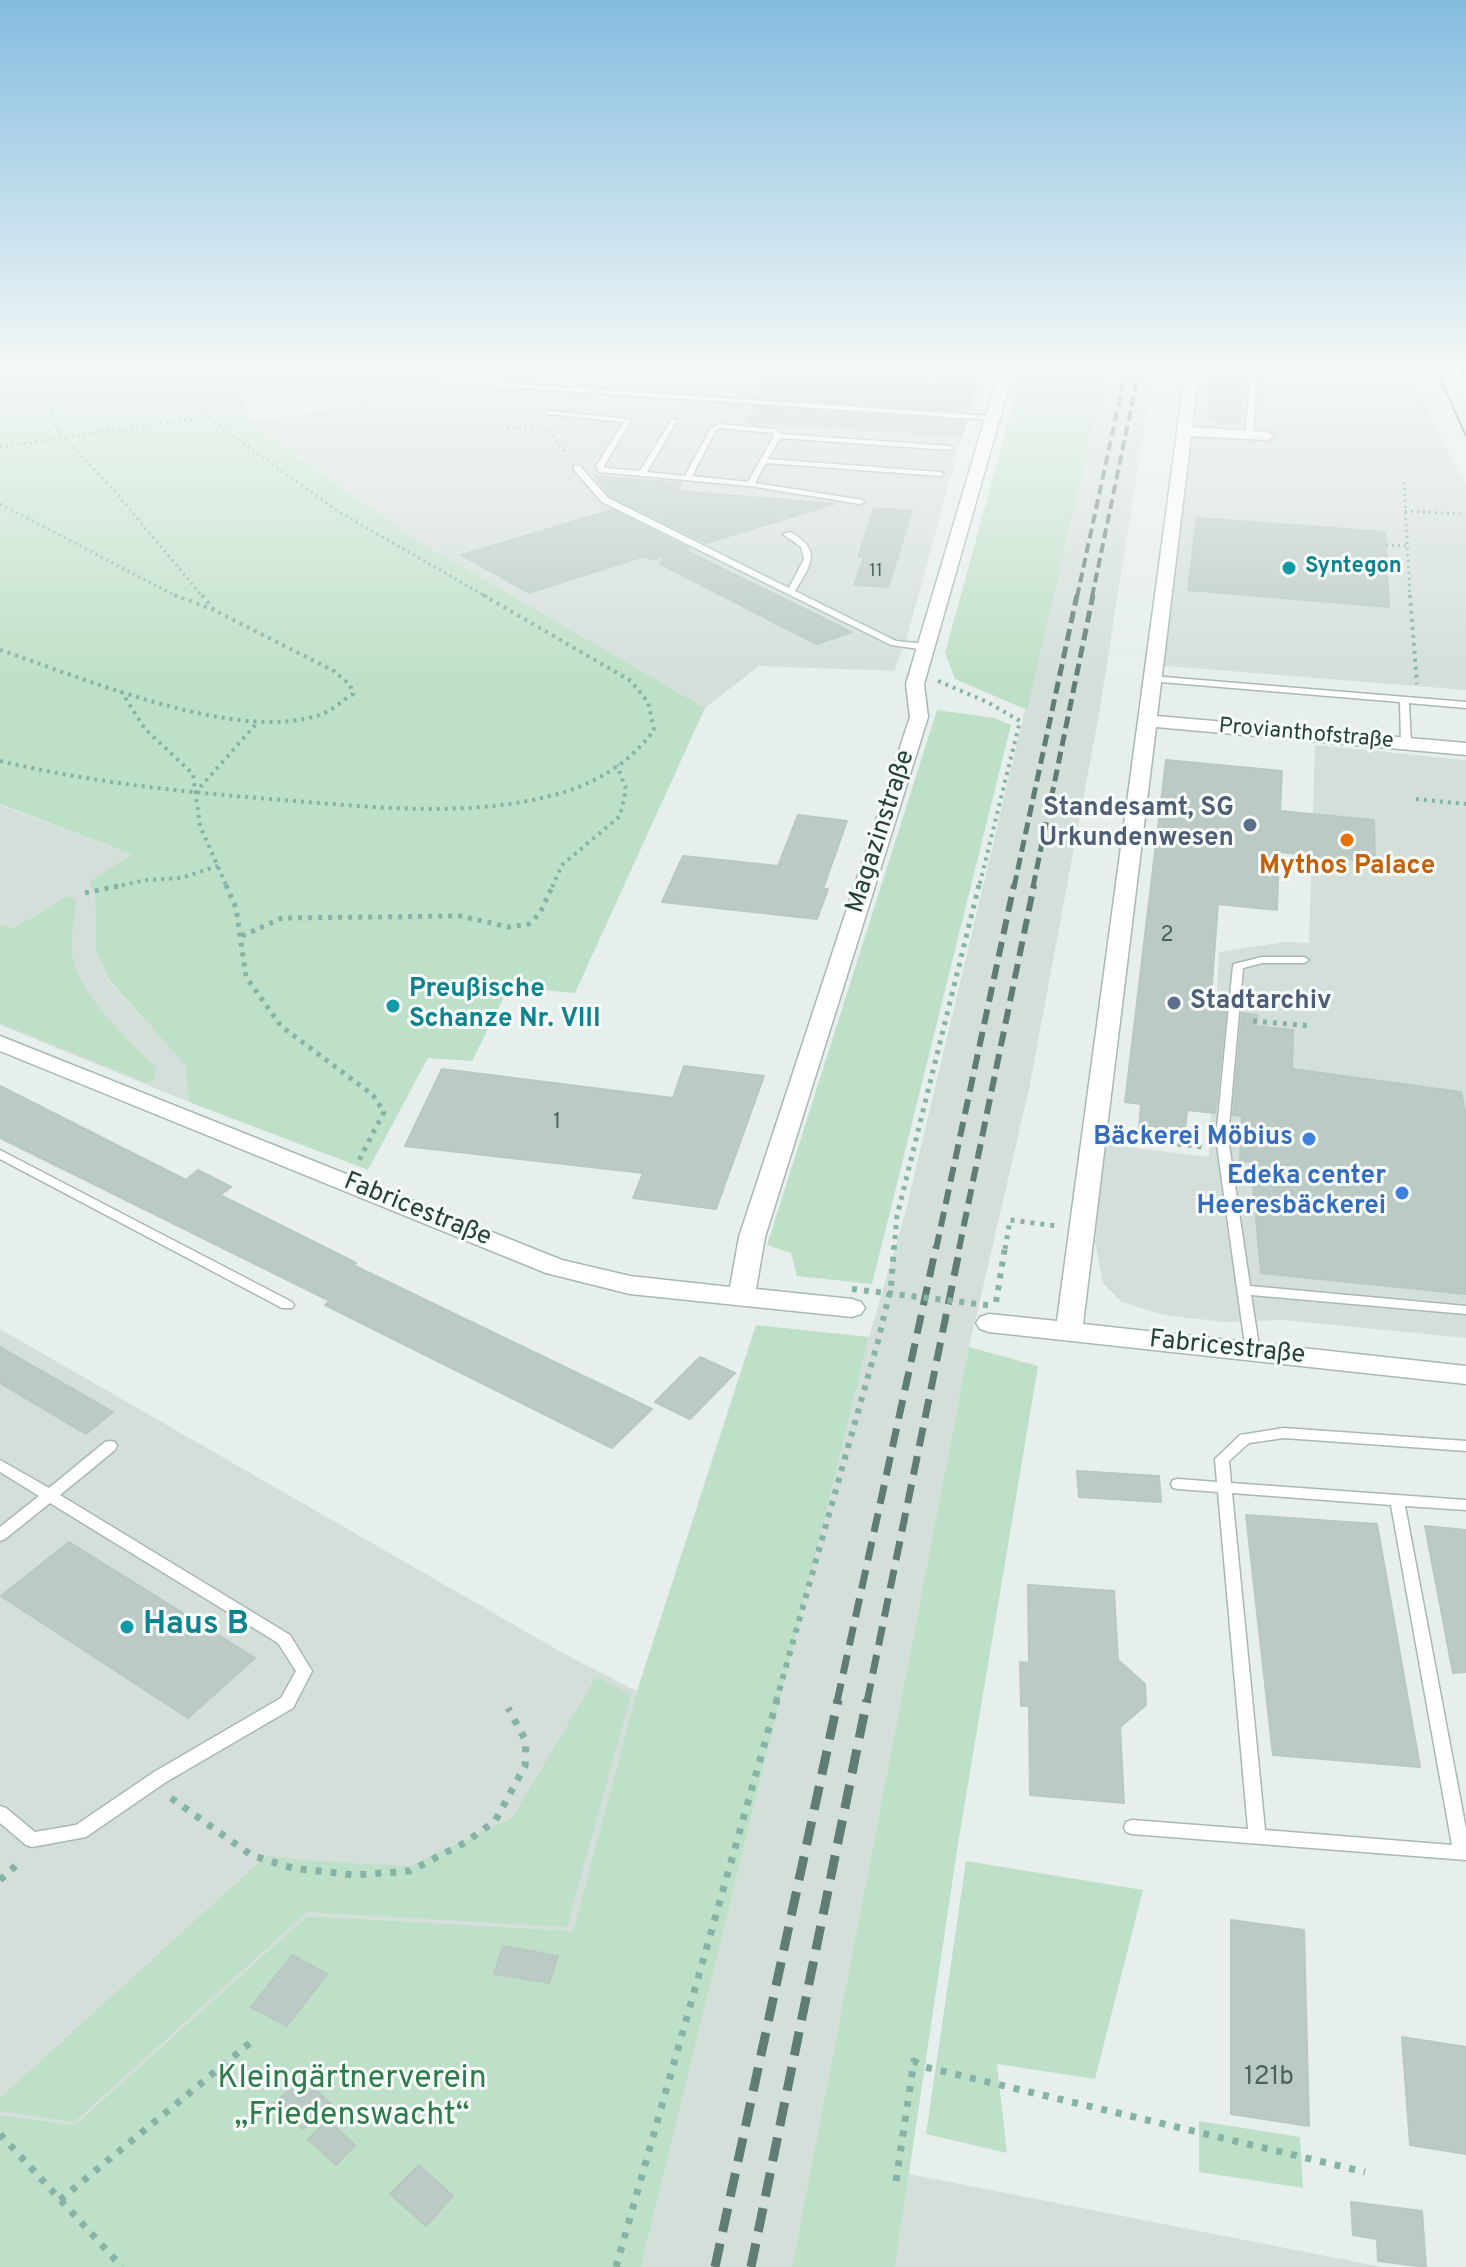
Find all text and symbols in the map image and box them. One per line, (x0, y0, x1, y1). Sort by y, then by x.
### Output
place label: Syntegon (1305, 555, 1402, 581)
marker: Syntegon (1280, 559, 1298, 577)
house number: 11 (869, 561, 883, 583)
street label: Provianthofstraße (1217, 714, 1395, 756)
street label: Magazinstraße (841, 747, 923, 917)
place label: Standesamt, SG Urkundenwesen (1039, 794, 1234, 856)
marker: Standesamt, SG Urkundenwesen (1241, 816, 1259, 834)
marker: Mythos Palace (1338, 831, 1356, 849)
place label: Mythos Palace (1259, 852, 1435, 884)
house number: 2 (1160, 924, 1174, 950)
place label: Preußische Schanze Nr. VIII (409, 975, 601, 1036)
place label: Stadtarchiv (1190, 987, 1332, 1019)
marker: Stadtarchiv (1165, 994, 1183, 1012)
marker: Preußische Schanze Nr. VIII (384, 997, 402, 1015)
house number: 1 (553, 1111, 561, 1137)
place label: Bäckerei Möbius (1093, 1123, 1293, 1155)
marker: Bäckerei Möbius (1300, 1130, 1318, 1148)
place label: Edeka center Heeresbäckerei (1196, 1162, 1386, 1224)
street label: Fabricestraße (339, 1167, 495, 1255)
marker: Edeka center Heeresbäckerei (1393, 1184, 1411, 1202)
street label: Fabricestraße (1148, 1325, 1306, 1373)
place label: Haus B (143, 1608, 249, 1646)
marker: Haus B (118, 1618, 136, 1636)
park label: Kleingärtnerverein „Friedenswacht“ (217, 2062, 487, 2137)
house number: 121b (1244, 2063, 1294, 2095)

